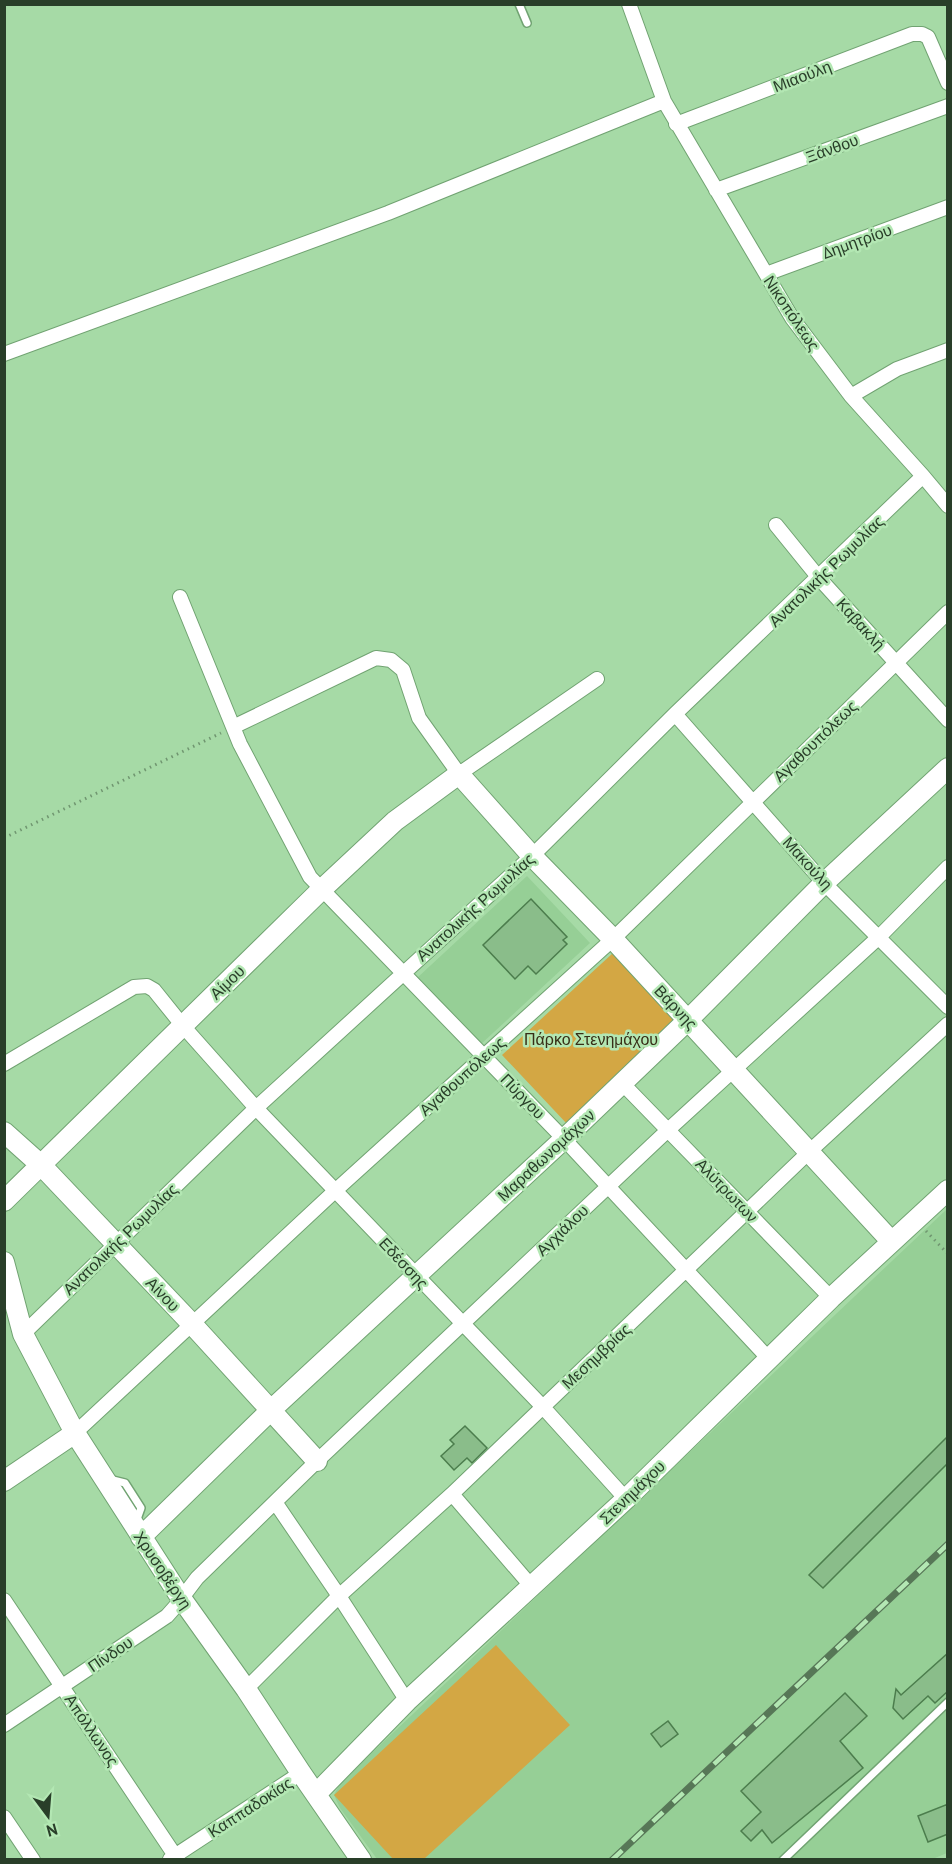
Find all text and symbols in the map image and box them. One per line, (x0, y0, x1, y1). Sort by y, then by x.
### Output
street label: Μιαούλη (770, 56, 834, 96)
street label: Ξάνθου (803, 129, 861, 167)
street label: Δημητρίου (820, 219, 894, 263)
street label: Νικοπόλεως (760, 272, 825, 355)
street label: Ανατολικής Ρωμυλίας (764, 511, 888, 631)
street label: Καβακλή (832, 594, 890, 654)
street label: Αγαθουπόλεως (769, 696, 861, 786)
street label: Μακούλη (779, 832, 837, 894)
street label: Ανατολικής Ρωμυλίας (412, 849, 538, 965)
street label: Αίμου (205, 961, 249, 1003)
street label: Βάρνης (650, 981, 702, 1034)
park label: Πάρκο Στενημάχου (524, 1029, 658, 1049)
street label: Αγαθουπόλεως (415, 1032, 509, 1120)
street label: Πύργου (497, 1069, 549, 1123)
street label: Μαραθωνομάχων (493, 1105, 599, 1205)
street label: Αλύτρωτων (692, 1154, 762, 1226)
street label: Ανατολικής Ρωμυλίας (58, 1179, 182, 1299)
street label: Αγχιάλου (532, 1200, 592, 1260)
street label: Εδέσσης (375, 1233, 433, 1293)
street label: Αίνου (142, 1273, 184, 1315)
street label: Μεσημβρίας (557, 1319, 635, 1393)
street label: Στενημάχου (595, 1456, 669, 1528)
street label: Χρυσοβέργη (130, 1527, 196, 1613)
street label: Πίνδου (84, 1632, 136, 1676)
street label: Απόλλωνος (61, 1690, 124, 1770)
street label: Καππαδοκίας (204, 1772, 296, 1842)
north arrow (18, 1786, 78, 1846)
text: N (44, 1819, 60, 1841)

